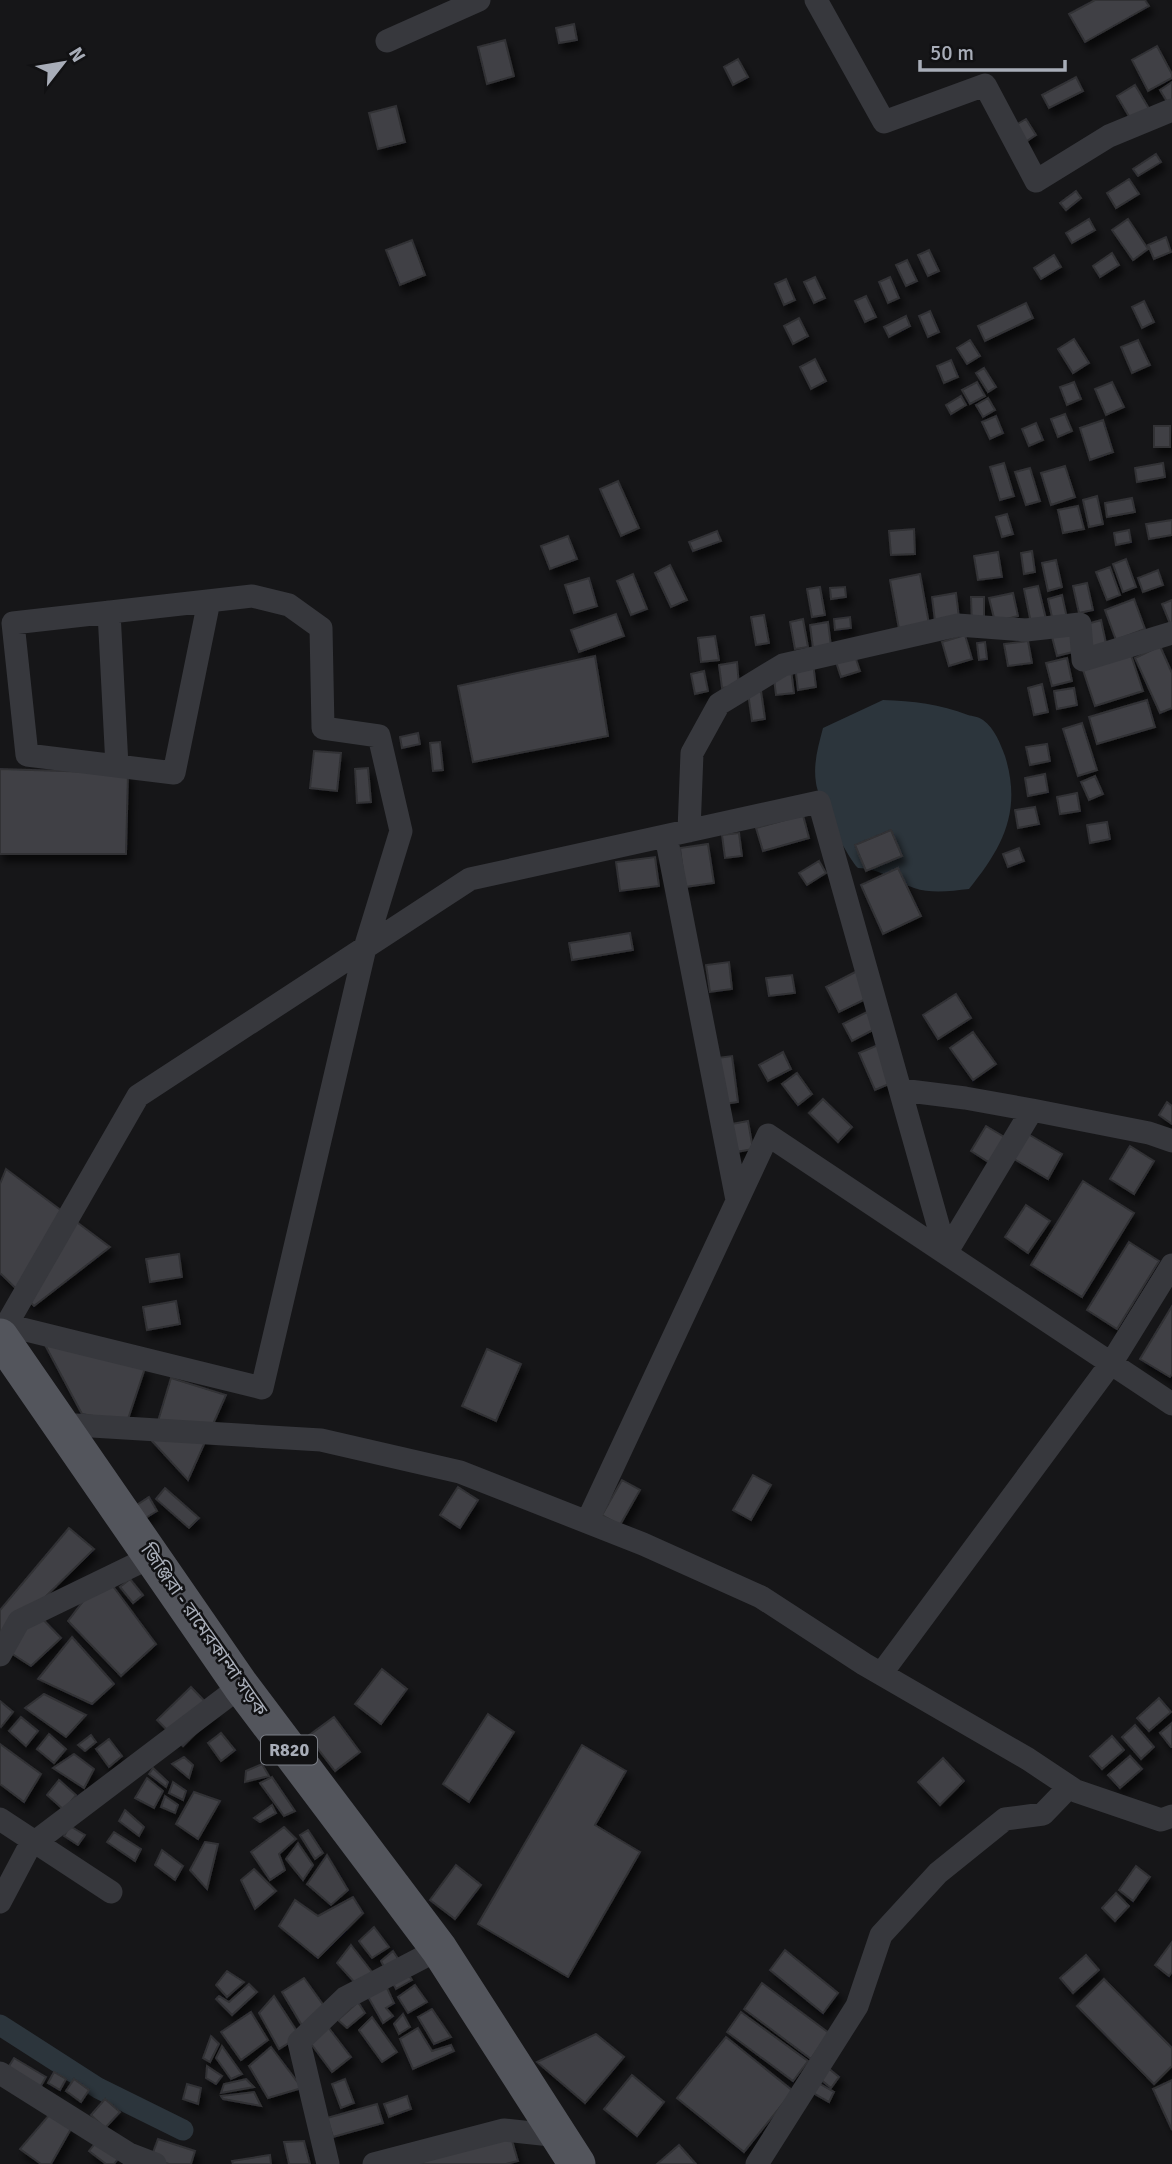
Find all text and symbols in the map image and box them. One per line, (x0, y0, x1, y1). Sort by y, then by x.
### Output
north arrow (28, 28, 98, 98)
scale bar (920, 28, 1065, 72)
text: 50 m (930, 40, 974, 66)
text: N (63, 43, 90, 67)
street label: জিঞ্জিরা - রামেরকান্দা সড়ক (135, 1538, 273, 1721)
road number: R820 (261, 1736, 317, 1764)

